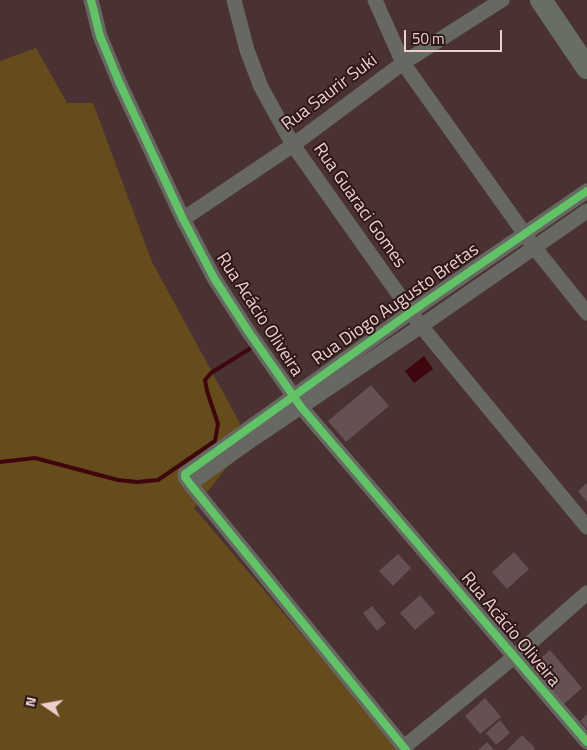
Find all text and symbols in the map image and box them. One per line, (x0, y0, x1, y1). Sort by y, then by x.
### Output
scale bar (407, 20, 504, 52)
text: 50 m (412, 27, 445, 50)
street label: Rua Saurir Suki (278, 50, 382, 136)
street label: Rua Guaraci Gomes (308, 139, 410, 273)
street label: Rua Diogo Augusto Bretas (309, 239, 483, 371)
street label: Rua Acácio Oliveira (211, 249, 307, 381)
street label: Rua Acácio Oliveira (456, 568, 564, 692)
north arrow (20, 680, 70, 730)
text: N (19, 695, 41, 709)

